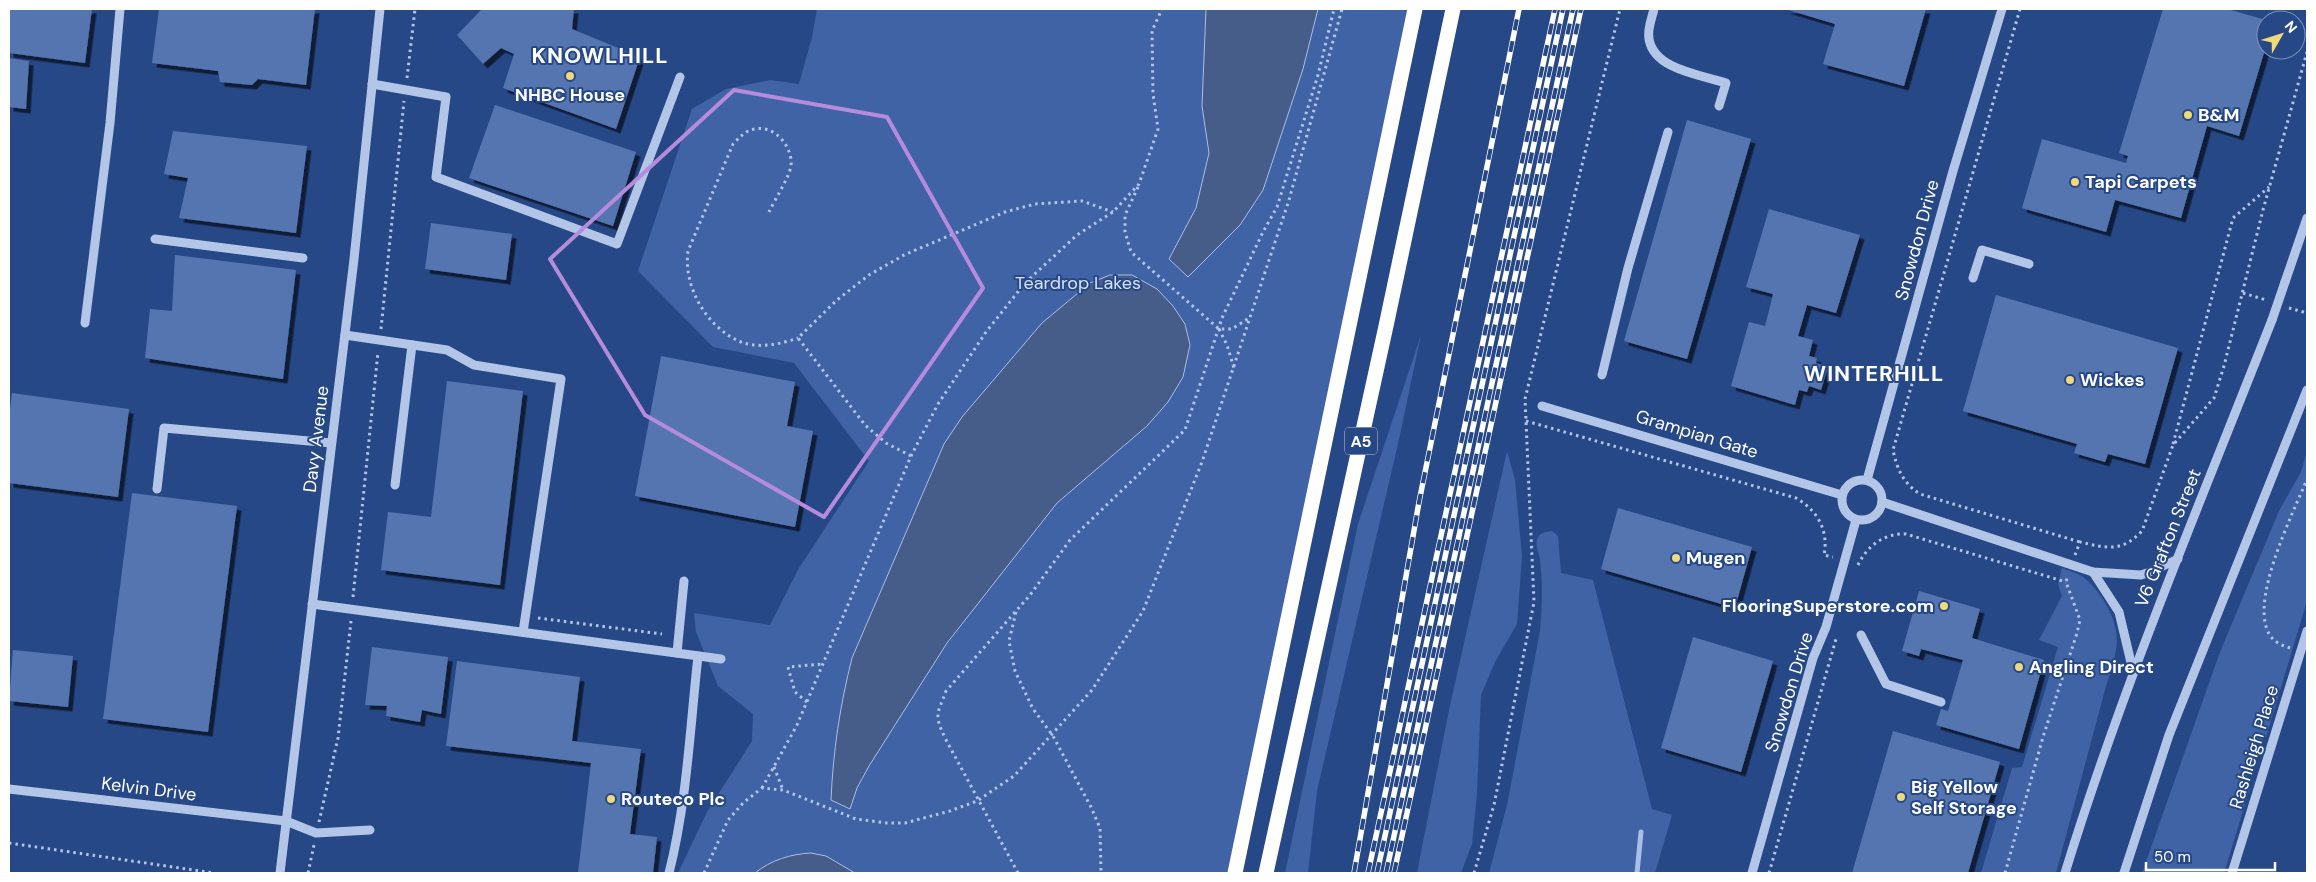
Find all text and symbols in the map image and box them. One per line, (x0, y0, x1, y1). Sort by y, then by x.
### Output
north arrow (2256, 10, 2306, 60)
text: N (2281, 17, 2301, 36)
district label: KNOWLHILL (532, 41, 668, 70)
marker: NHBC House (564, 70, 576, 82)
place label: NHBC House (515, 83, 625, 107)
place label: B&M (2198, 103, 2240, 127)
marker: B&M (2182, 109, 2194, 121)
place label: Tapi Carpets (2085, 170, 2197, 194)
marker: Tapi Carpets (2069, 176, 2081, 188)
street label: Snowdon Drive (1889, 177, 1945, 303)
park label: Teardrop Lakes (1015, 271, 1141, 295)
district label: WINTERHILL (1804, 359, 1944, 388)
place label: Wickes (2080, 368, 2144, 392)
marker: Wickes (2064, 374, 2076, 386)
street label: Davy Avenue (298, 384, 334, 494)
street label: Grampian Gate (1633, 404, 1761, 464)
road number: A5 (1345, 428, 1377, 454)
street label: V6 Grafton Street (2129, 465, 2207, 611)
place label: Mugen (1686, 546, 1745, 570)
marker: Mugen (1670, 552, 1682, 564)
place label: FlooringSuperstore.com (1722, 594, 1934, 618)
marker: FlooringSuperstore.com (1938, 600, 1950, 612)
street label: Snowdon Drive (1759, 629, 1819, 755)
place label: Angling Direct (2029, 655, 2154, 679)
marker: Angling Direct (2013, 661, 2025, 673)
street label: Rashleigh Place (2224, 682, 2284, 812)
street label: Kelvin Drive (100, 771, 198, 807)
place label: Big Yellow Self Storage (1911, 775, 2017, 820)
place label: Routeco Plc (621, 787, 725, 811)
marker: Big Yellow Self Storage (1895, 791, 1907, 803)
marker: Routeco Plc (605, 793, 617, 805)
scale bar (2146, 840, 2275, 872)
text: 50 m (2154, 847, 2191, 867)

